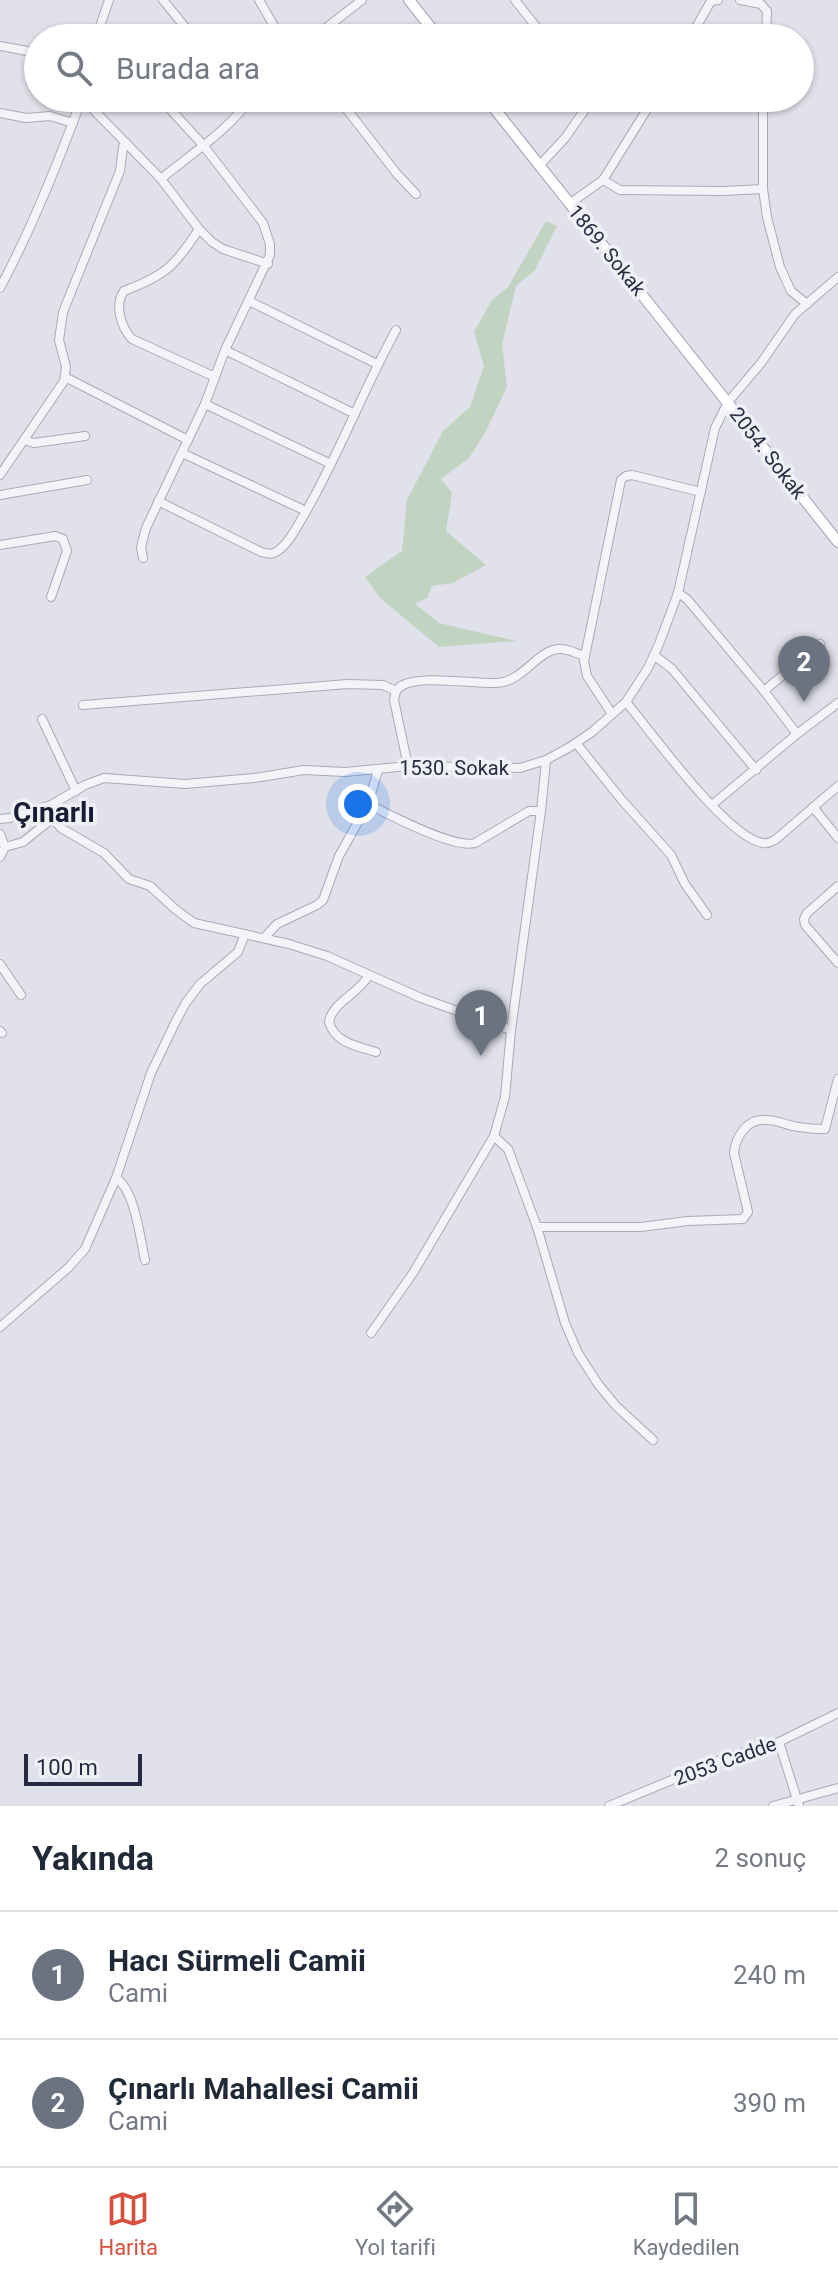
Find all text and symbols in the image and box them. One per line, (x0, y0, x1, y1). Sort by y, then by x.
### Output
search box (24, 24, 814, 112)
icon: search (52, 46, 96, 90)
text: Burada ara (116, 51, 260, 86)
street label: 1869. Sokak (563, 200, 651, 301)
street label: 2054. Sokak (725, 402, 812, 504)
pin: 2 (778, 636, 830, 702)
street label: 1530. Sokak (399, 756, 510, 780)
your location (338, 784, 378, 824)
district label: Çınarlı (13, 796, 95, 829)
pin: 1 (455, 990, 507, 1056)
street label: 2053 Cadde (671, 1731, 779, 1791)
scale bar (24, 1750, 142, 1786)
text: 100 m (36, 1755, 98, 1780)
text: Yakında (32, 1838, 154, 1878)
text: 2 sonuç (714, 1843, 806, 1873)
text: Hacı Sürmeli Camii (108, 1943, 366, 1978)
text: 1 (51, 1960, 65, 1990)
text: 240 m (733, 1960, 806, 1990)
text: Cami (108, 1978, 168, 2008)
text: Çınarlı Mahallesi Camii (108, 2071, 419, 2106)
text: 2 (51, 2088, 65, 2118)
text: 390 m (733, 2088, 806, 2118)
text: Cami (108, 2106, 168, 2136)
tab: Harita (98, 2187, 158, 2260)
tab: Yol tarifi (355, 2187, 436, 2260)
tab: Kaydedilen (633, 2187, 740, 2260)

